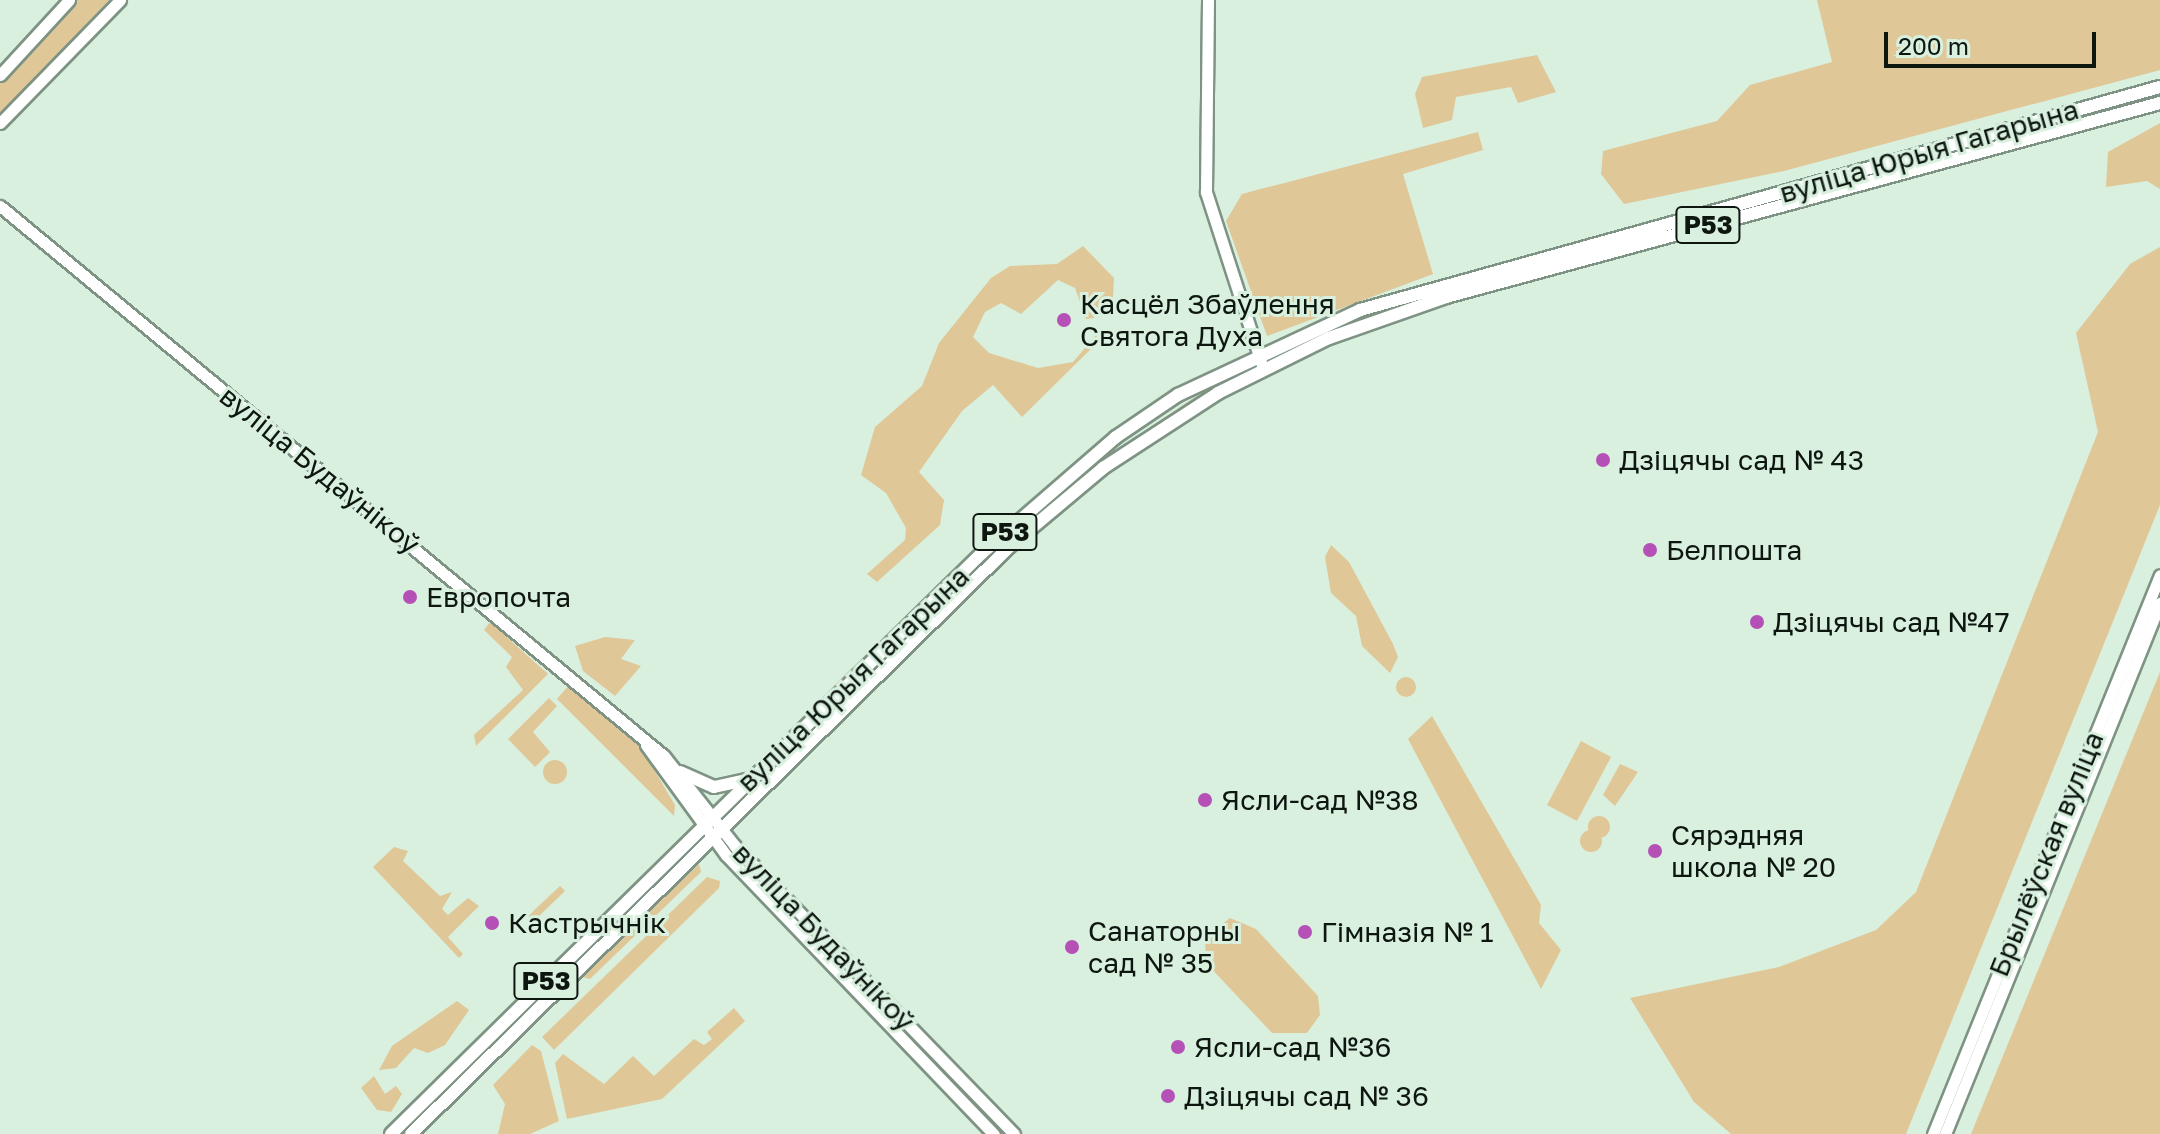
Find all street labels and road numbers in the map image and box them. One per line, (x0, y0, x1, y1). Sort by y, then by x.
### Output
street label: вуліца Юрыя Гагарына (1776, 92, 2082, 210)
road number: Р53 (1674, 203, 1742, 247)
street label: вуліца Будаўнікоў (213, 379, 427, 561)
road number: Р53 (971, 510, 1039, 554)
street label: вуліца Юрыя Гагарына (730, 559, 976, 799)
street label: Брылёўская вуліца (1982, 727, 2110, 981)
street label: вуліца Будаўнікоў (726, 836, 922, 1038)
road number: Р53 (512, 959, 580, 1003)

